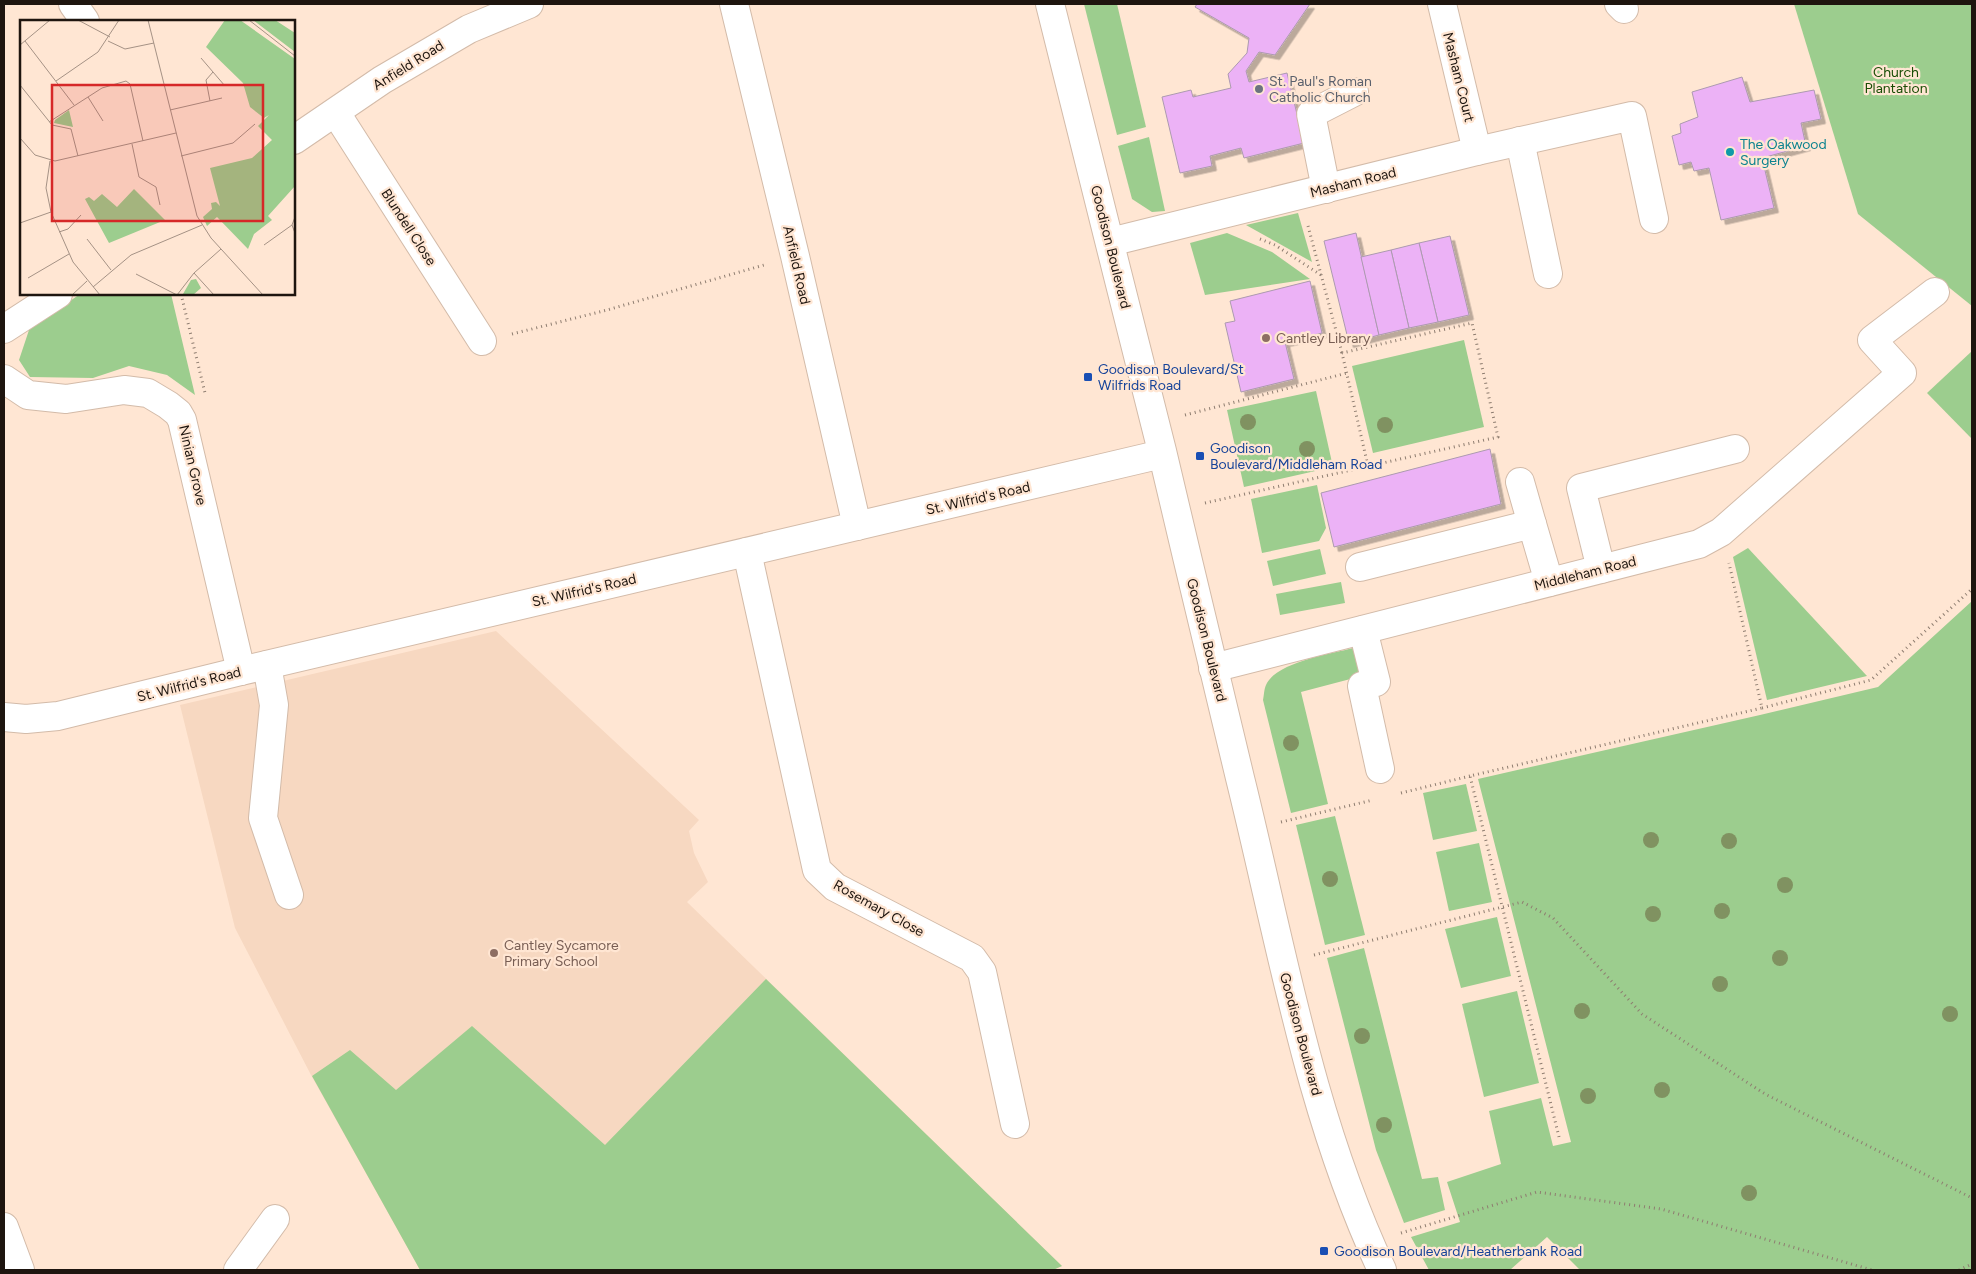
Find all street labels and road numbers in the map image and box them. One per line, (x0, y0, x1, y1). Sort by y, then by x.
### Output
street label: Masham Court (1439, 30, 1478, 124)
street label: Anfield Road (370, 37, 447, 94)
street label: Masham Road (1308, 164, 1398, 201)
street label: Goodison Boulevard (1087, 184, 1134, 311)
street label: Blundell Close (377, 186, 440, 269)
street label: Anfield Road (779, 224, 814, 306)
street label: Ninian Grove (175, 423, 210, 507)
street label: St. Wilfrid's Road (924, 478, 1032, 519)
street label: Middleham Road (1532, 553, 1638, 594)
street label: St. Wilfrid's Road (530, 570, 638, 611)
street label: Goodison Boulevard (1183, 577, 1230, 704)
street label: St. Wilfrid's Road (135, 663, 243, 706)
street label: Rosemary Close (830, 876, 927, 941)
street label: Goodison Boulevard (1276, 971, 1325, 1097)

